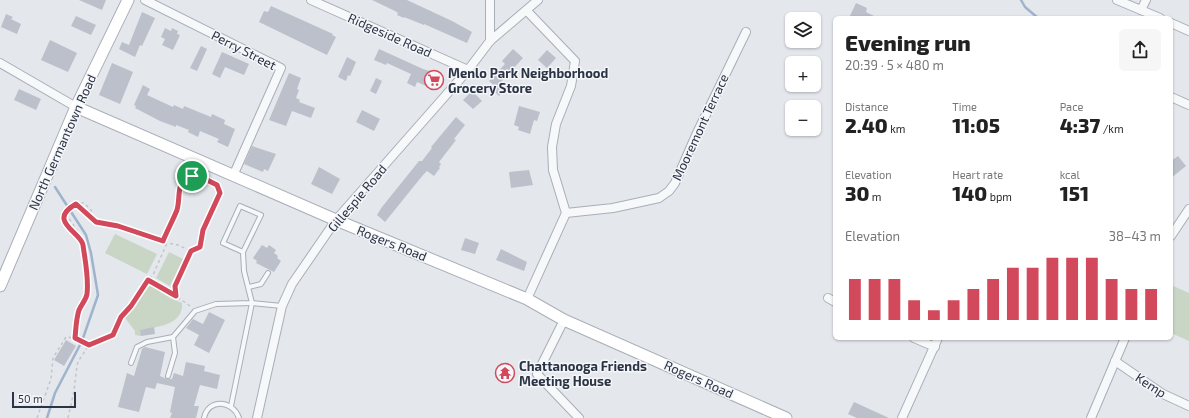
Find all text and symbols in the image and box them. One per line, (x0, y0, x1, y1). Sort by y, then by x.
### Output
street label: Ridgeside Road (346, 9, 434, 61)
map controls (785, 12, 821, 136)
button: layers (785, 12, 821, 48)
street label: Perry Street (209, 27, 279, 73)
text: Evening run (845, 29, 971, 55)
button: share (1119, 29, 1161, 71)
button: + (785, 56, 821, 92)
text: 20:39 · 5 × 480 m (845, 57, 944, 73)
place label: Menlo Park Neighborhood Grocery Store (448, 65, 608, 96)
supermarket icon: Menlo Park Neighborhood Grocery Store (423, 69, 445, 91)
street label: Mooremont Terrace (668, 71, 732, 183)
street label: North Germantown Road (25, 72, 99, 212)
button: − (785, 100, 821, 136)
text: Distance (845, 100, 888, 113)
text: Time (952, 100, 977, 113)
text: Pace (1060, 100, 1083, 113)
text: 2.40 (845, 113, 888, 137)
text: 11:05 (952, 113, 1000, 137)
text: 4:37 (1060, 113, 1100, 137)
text: km (888, 122, 905, 135)
text: /km (1100, 122, 1124, 135)
pin (175, 159, 209, 193)
street label: Gillespie Road (324, 161, 390, 235)
icon: arrive (181, 165, 203, 187)
text: Elevation (845, 168, 892, 181)
text: Heart rate (952, 168, 1003, 181)
text: kcal (1060, 168, 1080, 181)
text: 30 (845, 181, 869, 205)
text: 140 (952, 181, 987, 205)
text: 151 (1060, 181, 1089, 205)
text: m (869, 190, 881, 203)
text: bpm (987, 190, 1012, 203)
street label: Rogers Road (355, 222, 429, 264)
text: Elevation (845, 228, 900, 244)
text: 38–43 m (1109, 228, 1161, 244)
street label: Rogers Road (662, 357, 736, 401)
place label: Chattanooga Friends Meeting House (519, 358, 647, 389)
temple icon: Chattanooga Friends Meeting House (494, 362, 516, 384)
street label: Kemp (1133, 369, 1169, 401)
scale bar (12, 390, 76, 409)
text: 50 m (18, 392, 43, 405)

